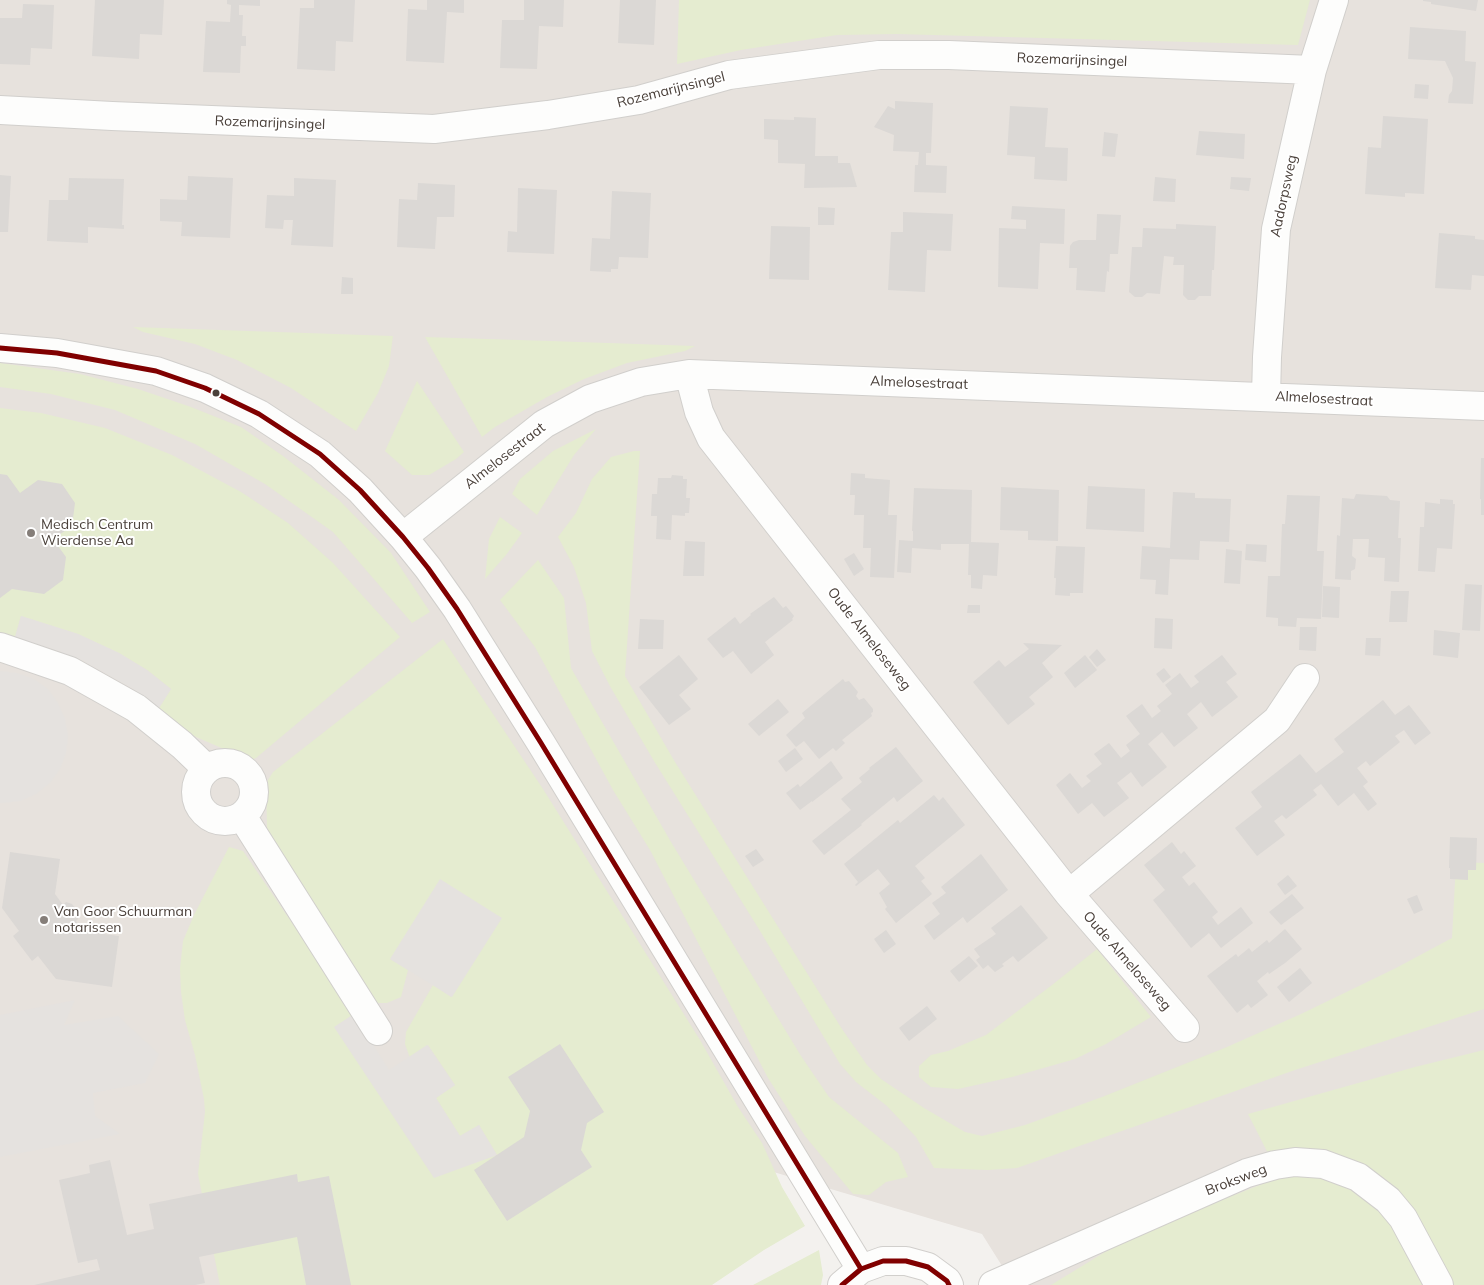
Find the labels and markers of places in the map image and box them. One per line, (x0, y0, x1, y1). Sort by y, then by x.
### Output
unlabelled marker (211, 388, 221, 398)
place label: Medisch Centrum Wierdense Aa (41, 517, 153, 550)
marker: Medisch Centrum Wierdense Aa (25, 527, 37, 539)
place label: Van Goor Schuurman notarissen (54, 904, 192, 936)
marker: Van Goor Schuurman notarissen (38, 914, 50, 926)

